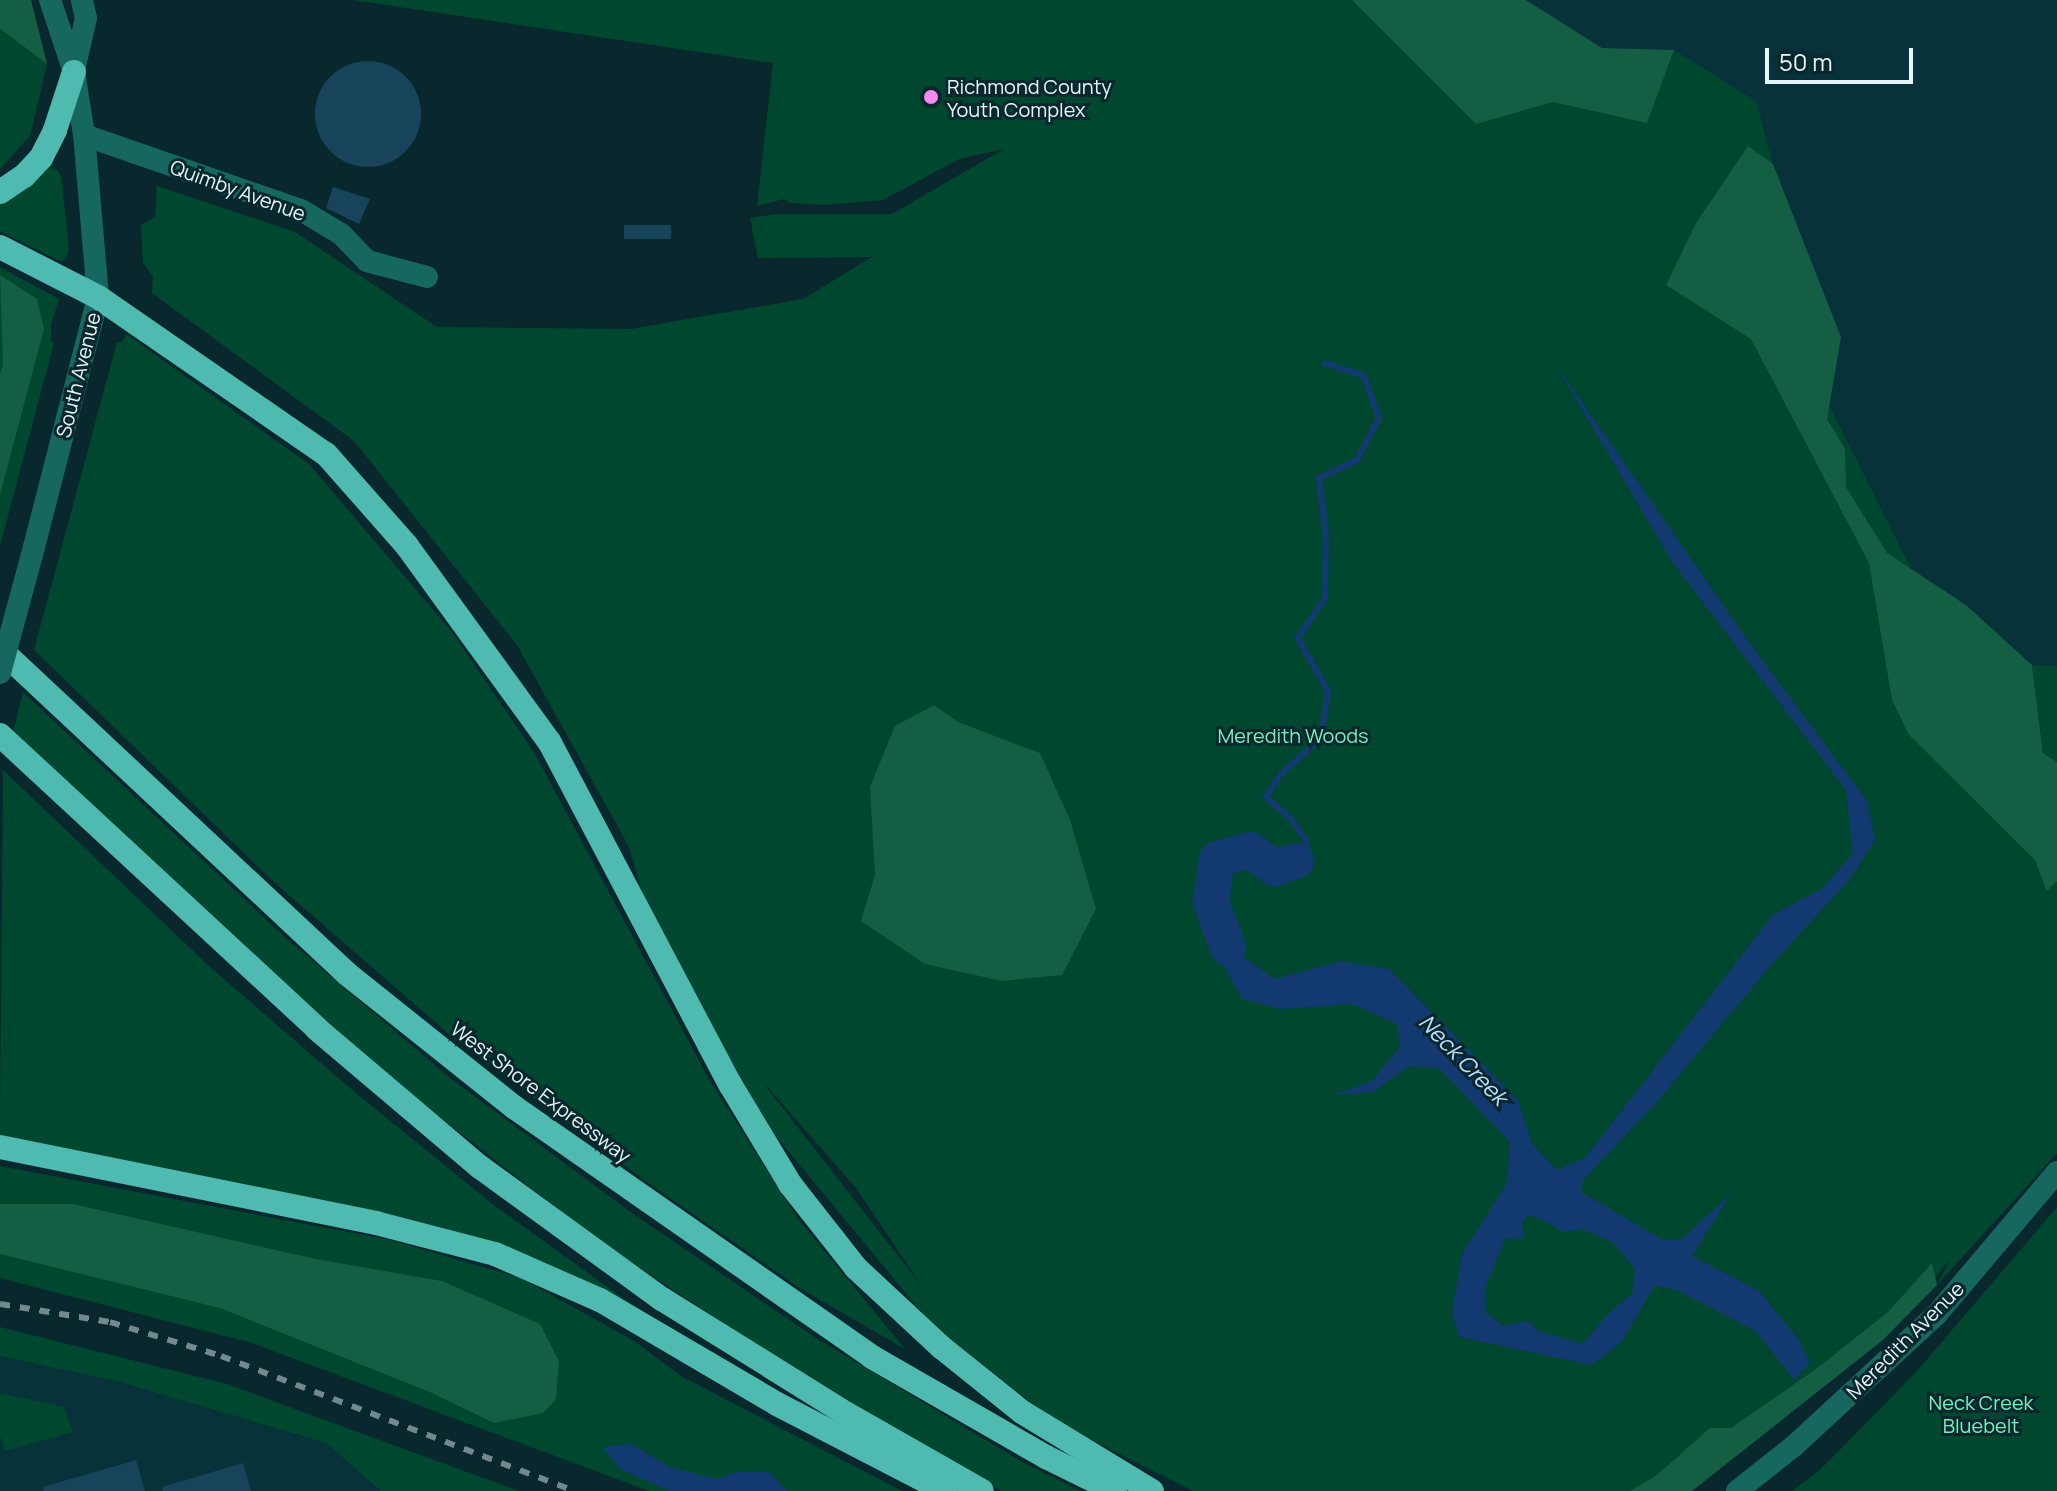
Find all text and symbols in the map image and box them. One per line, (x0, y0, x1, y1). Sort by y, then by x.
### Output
scale bar (1769, 32, 1917, 82)
text: 50 m (1779, 45, 1833, 78)
place label: Richmond County Youth Complex (947, 74, 1112, 121)
marker: Richmond County Youth Complex (922, 88, 940, 106)
street label: Quimby Avenue (167, 154, 309, 226)
street label: South Avenue (51, 310, 105, 440)
park label: Meredith Woods (1217, 723, 1369, 747)
water label: Neck Creek (1413, 1009, 1513, 1111)
street label: West Shore Expressway (446, 1016, 636, 1168)
street label: Meredith Avenue (1841, 1276, 1969, 1404)
park label: Neck Creek Bluebelt (1929, 1391, 2033, 1438)

